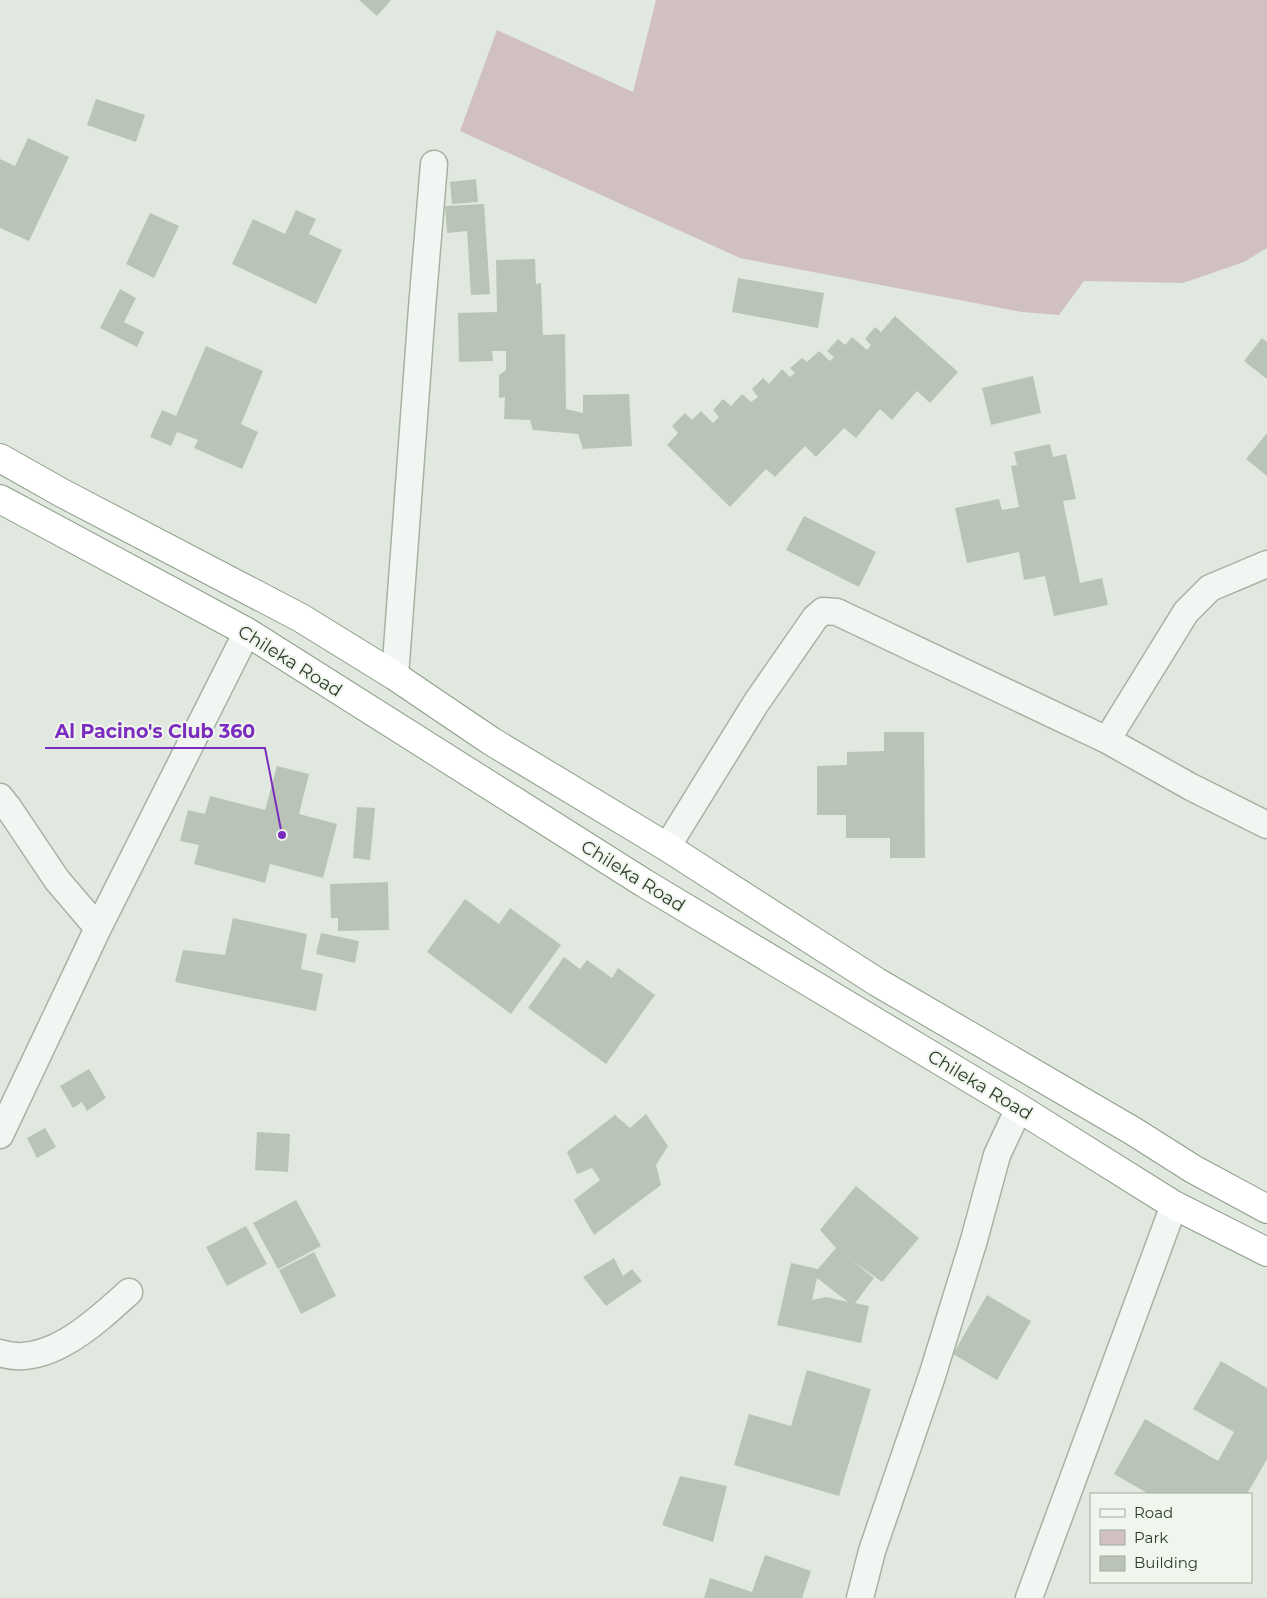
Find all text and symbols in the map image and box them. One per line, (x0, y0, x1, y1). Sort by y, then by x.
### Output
street label: Chileka Road (234, 620, 346, 702)
callout: Al Pacino's Club 360 (45, 714, 265, 748)
text: Al Pacino's Club 360 (54, 720, 255, 743)
street label: Chileka Road (577, 835, 689, 917)
street label: Chileka Road (924, 1045, 1036, 1125)
legend (1090, 1493, 1252, 1583)
text: Road (1134, 1503, 1173, 1522)
text: Park (1134, 1528, 1168, 1547)
text: Building (1134, 1553, 1198, 1572)

